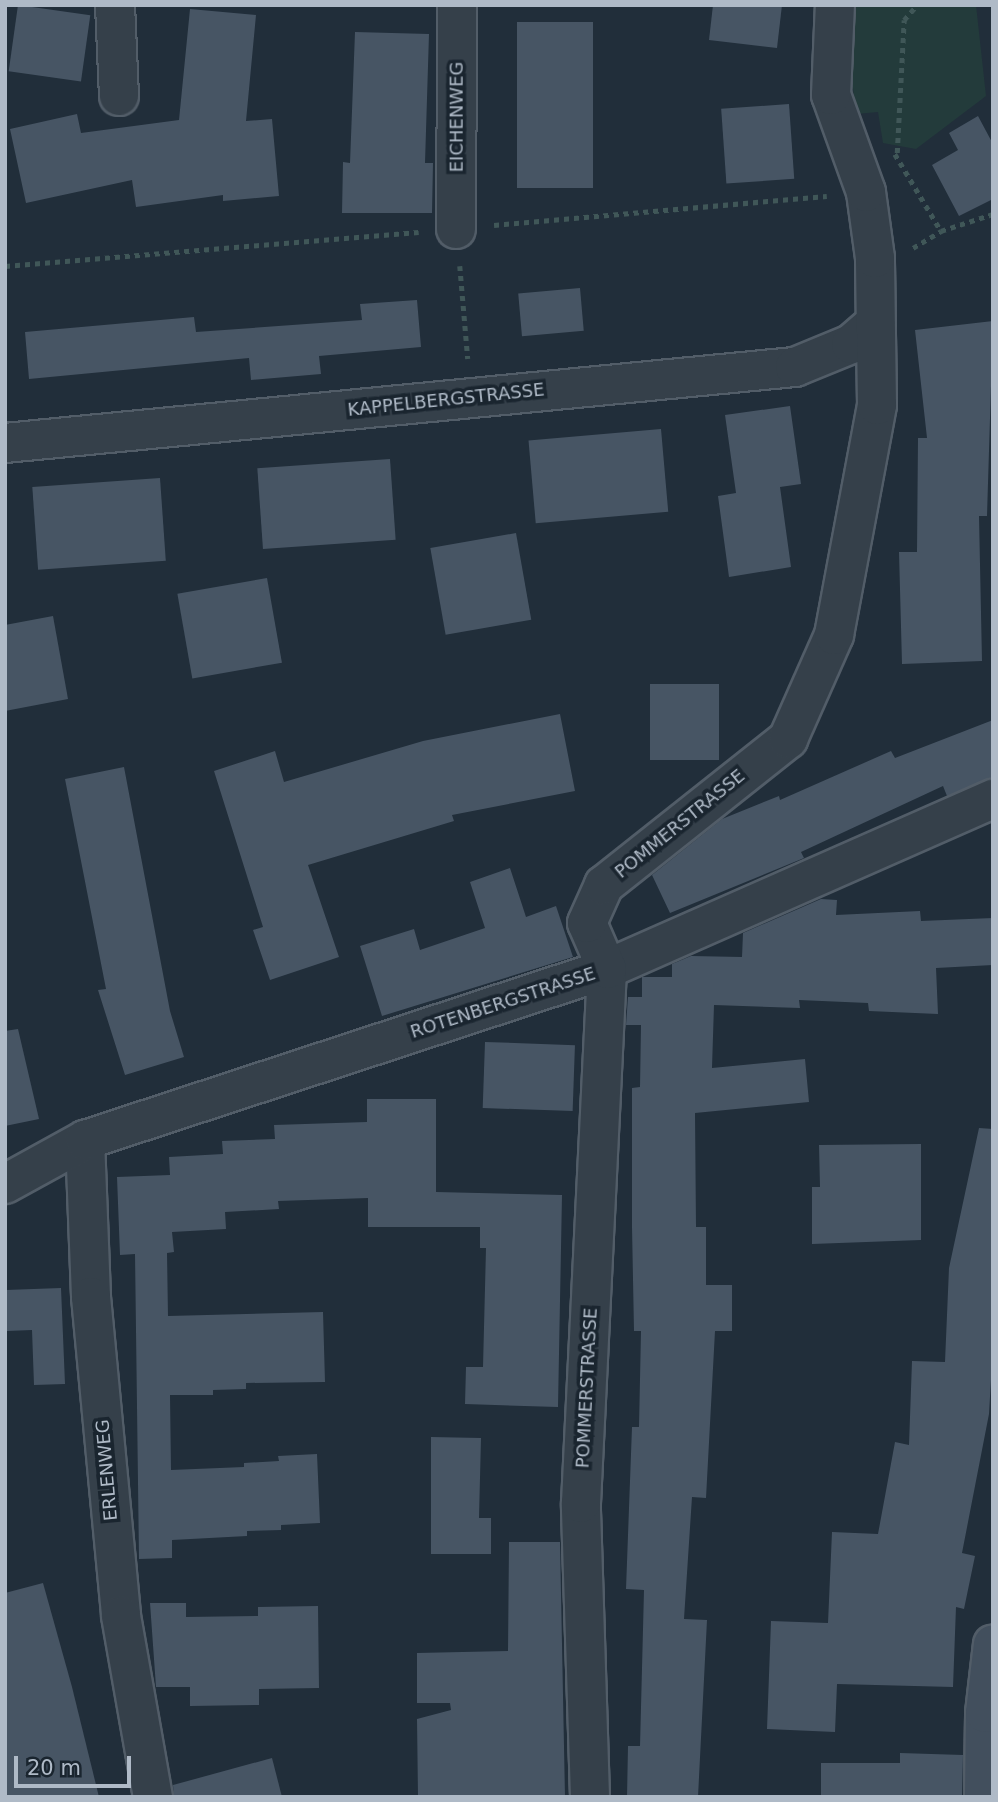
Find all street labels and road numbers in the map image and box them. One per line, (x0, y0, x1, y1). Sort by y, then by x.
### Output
street label: EICHENWEG (446, 62, 468, 172)
street label: KAPPELBERGSTRASSE (347, 379, 545, 421)
street label: POMMERSTRASSE (611, 765, 749, 883)
street label: ROTENBERGSTRASSE (408, 963, 598, 1043)
street label: POMMERSTRASSE (572, 1307, 602, 1469)
street label: ERLENWEG (92, 1418, 122, 1522)

